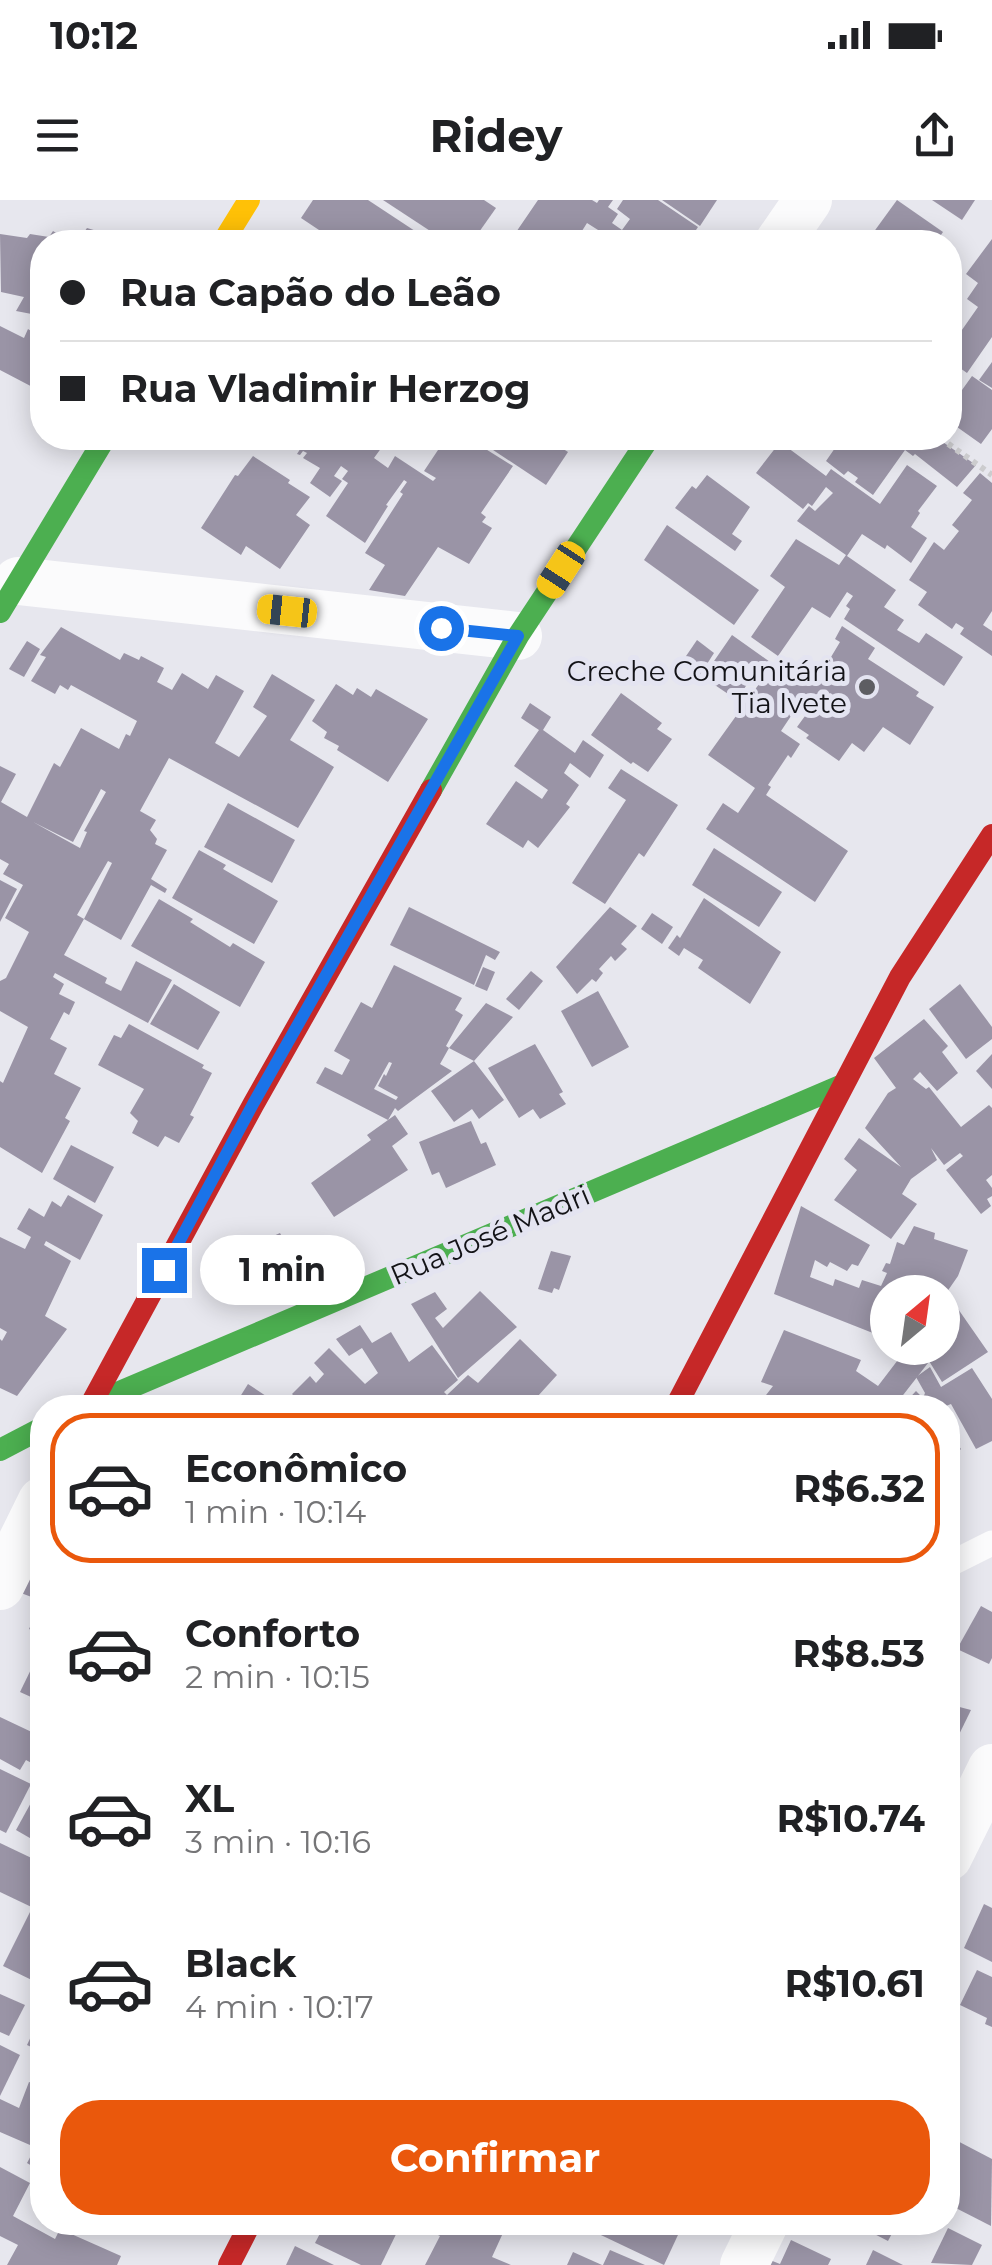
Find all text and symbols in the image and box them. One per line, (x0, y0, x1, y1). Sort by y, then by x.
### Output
text: 10:12 (50, 12, 138, 59)
icon: menu (30, 108, 85, 163)
text: Ridey (429, 108, 563, 163)
icon: share (907, 108, 962, 163)
text: Rua Capão do Leão (120, 269, 501, 316)
text: Rua Vladimir Herzog (120, 365, 531, 412)
car (532, 537, 590, 603)
car (256, 593, 318, 629)
route start (419, 606, 464, 651)
place label: Creche Comunitária Tia Ivete (567, 654, 847, 720)
marker: Creche Comunitária Tia Ivete (856, 676, 878, 698)
street label: Rua José Madri (385, 1178, 595, 1292)
callout: 1 min (199, 1235, 364, 1305)
route end (142, 1248, 187, 1293)
text: 1 min (239, 1250, 326, 1289)
north arrow (870, 1275, 960, 1365)
map controls (870, 1275, 960, 1365)
icon: car (65, 1443, 155, 1533)
text: Econômico (185, 1445, 407, 1492)
text: R$6.32 (793, 1465, 925, 1512)
text: 1 min · 10:14 (185, 1492, 366, 1531)
icon: car (65, 1608, 155, 1698)
text: Conforto (185, 1610, 360, 1657)
text: R$8.53 (792, 1630, 925, 1677)
text: 2 min · 10:15 (185, 1657, 370, 1696)
icon: car (65, 1773, 155, 1863)
text: XL (185, 1775, 234, 1822)
text: R$10.74 (776, 1795, 925, 1842)
text: 3 min · 10:16 (185, 1822, 371, 1861)
icon: car (65, 1938, 155, 2028)
text: Black (185, 1940, 296, 1987)
text: R$10.61 (784, 1960, 925, 2007)
text: 4 min · 10:17 (185, 1987, 373, 2026)
button: Confirmar (60, 2100, 930, 2215)

